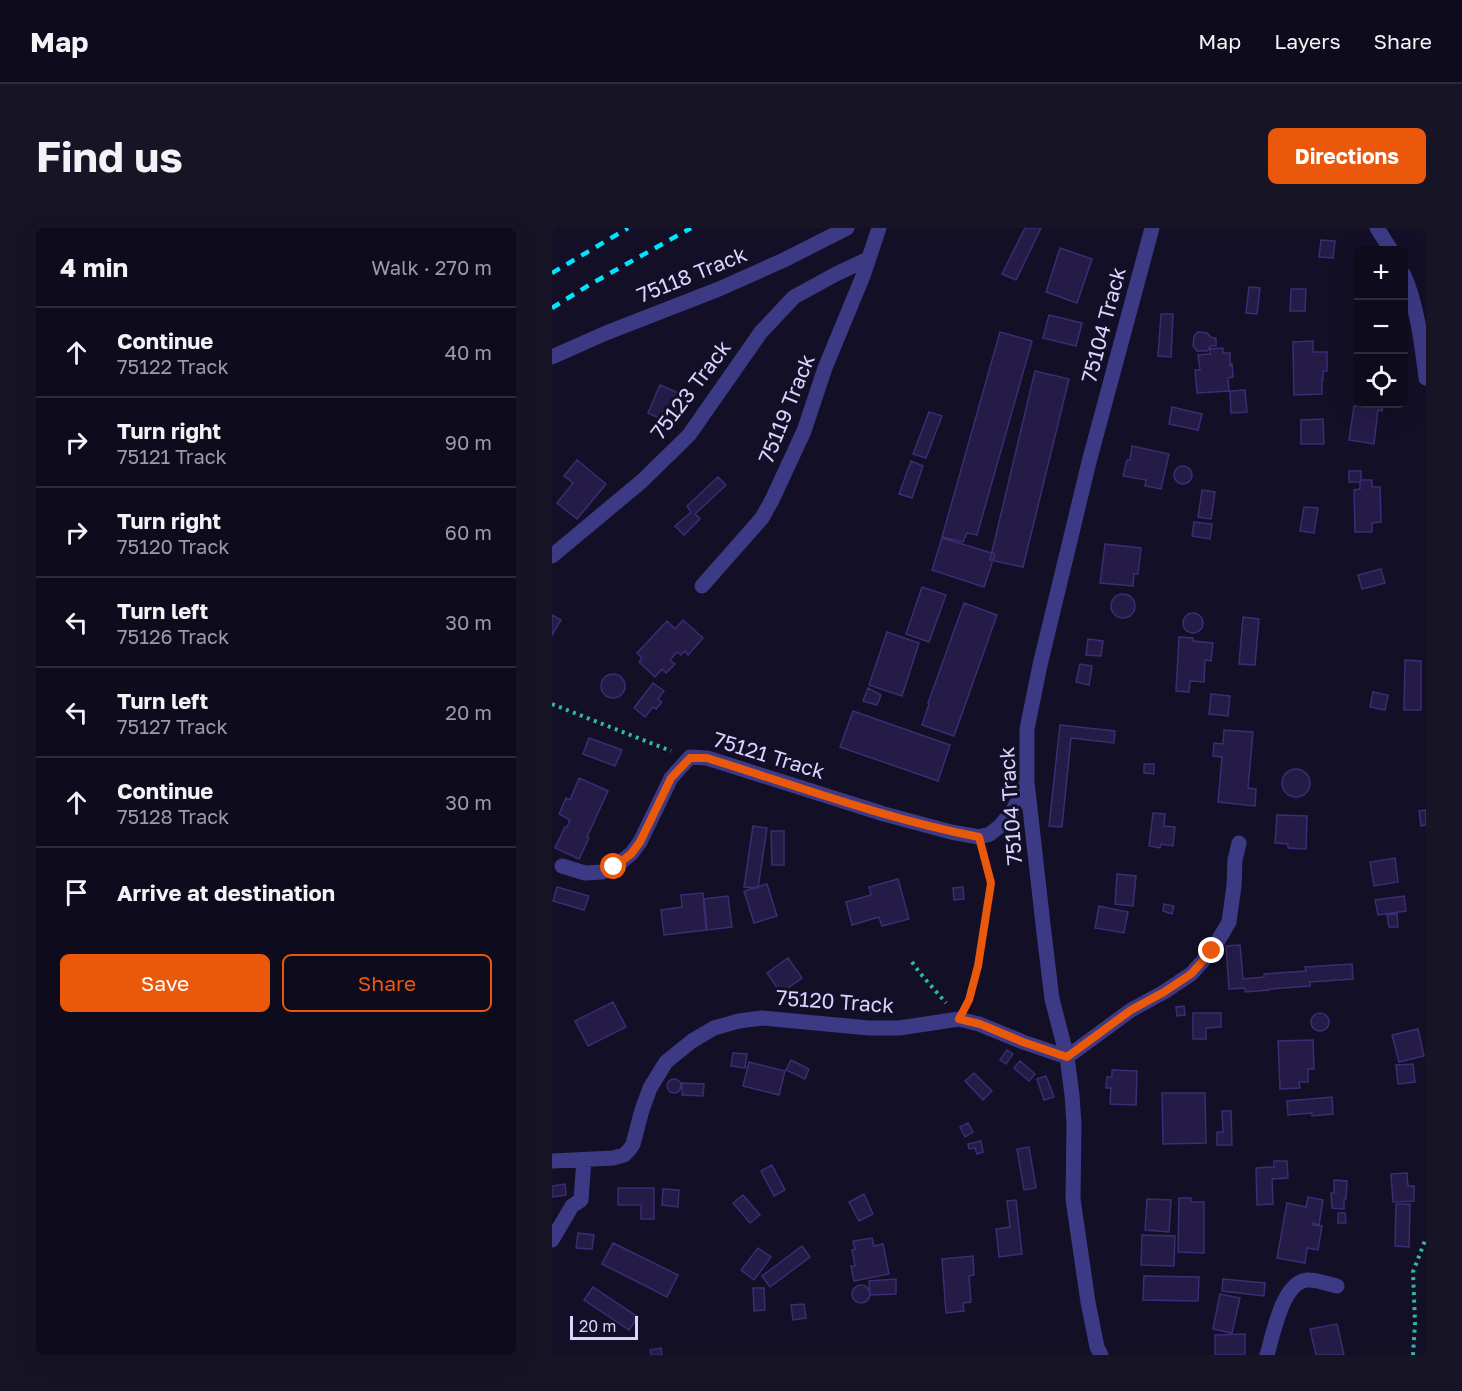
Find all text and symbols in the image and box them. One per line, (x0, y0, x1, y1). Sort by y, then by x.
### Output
text: Map (30, 25, 88, 58)
text: Map (1198, 28, 1241, 54)
text: Layers (1274, 28, 1341, 54)
text: Share (1374, 28, 1432, 54)
button: Directions (1268, 128, 1426, 184)
text: Find us (36, 131, 183, 181)
street label: 75118 Track (633, 240, 750, 308)
map controls (1354, 246, 1408, 408)
button: + (1354, 246, 1408, 300)
text: 4 min (60, 252, 128, 283)
text: Walk · 270 m (371, 255, 492, 279)
street label: 75104 Track (1075, 264, 1131, 386)
button: − (1354, 300, 1408, 354)
text: Continue (117, 327, 213, 354)
street label: 75123 Track (644, 335, 736, 444)
icon: ahead (60, 336, 93, 369)
text: 40 m (445, 340, 492, 364)
street label: 75119 Track (752, 350, 820, 467)
text: 75122 Track (117, 354, 229, 378)
button: locate (1354, 354, 1408, 408)
text: Turn right (117, 417, 221, 444)
icon: right (60, 426, 93, 459)
text: 90 m (445, 430, 492, 454)
text: 75121 Track (117, 444, 227, 468)
text: Turn right (117, 507, 221, 534)
icon: right (60, 516, 93, 549)
text: 60 m (445, 520, 492, 544)
text: 75120 Track (117, 534, 230, 558)
text: Turn left (117, 597, 208, 624)
icon: left (60, 606, 93, 639)
text: 30 m (445, 610, 492, 634)
text: 75126 Track (117, 624, 229, 648)
text: Turn left (117, 687, 208, 714)
icon: left (60, 696, 93, 729)
text: 20 m (445, 700, 492, 724)
text: 75127 Track (117, 714, 228, 738)
street label: 75121 Track (710, 726, 828, 784)
street label: 75104 Track (993, 746, 1027, 866)
text: Continue (117, 777, 213, 804)
icon: ahead (60, 786, 93, 819)
text: 30 m (445, 790, 492, 814)
text: 75128 Track (117, 804, 229, 828)
route start (600, 853, 626, 879)
icon: arrive (60, 876, 93, 909)
text: Arrive at destination (117, 879, 335, 906)
route end (1198, 937, 1224, 963)
button: Save (60, 954, 270, 1012)
button: Share (282, 954, 492, 1012)
street label: 75120 Track (775, 984, 895, 1018)
scale bar (570, 1313, 638, 1340)
text: 20 m (579, 1316, 616, 1336)

